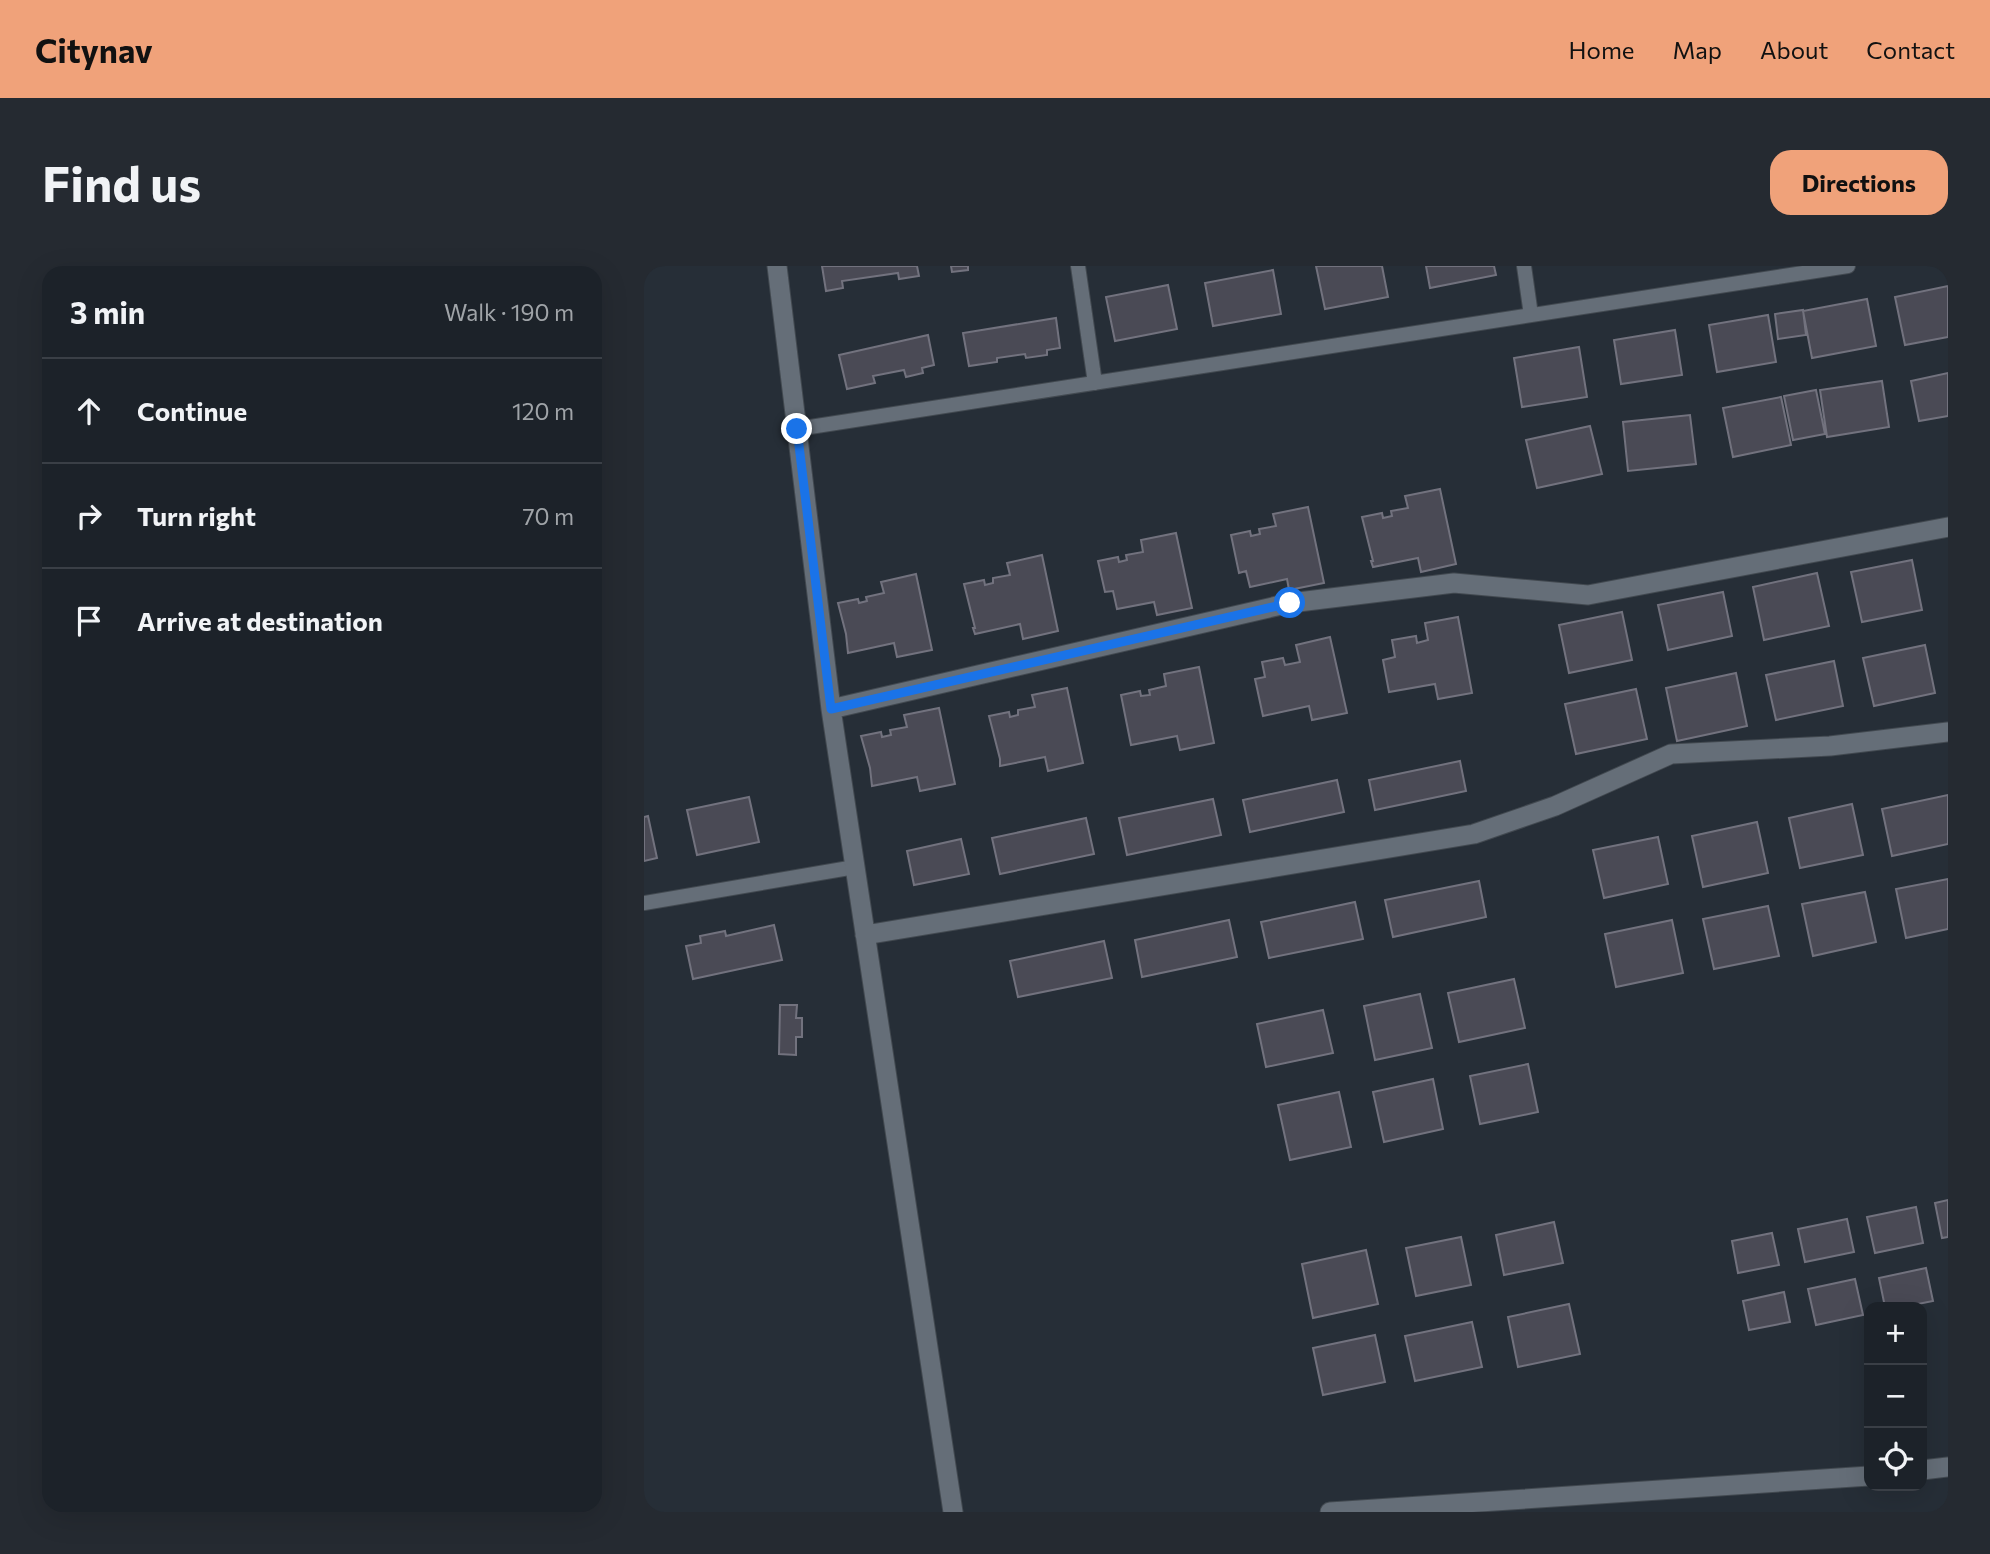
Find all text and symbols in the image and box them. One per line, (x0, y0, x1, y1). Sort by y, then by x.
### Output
text: Citynav (35, 29, 153, 70)
text: Home (1569, 35, 1635, 64)
text: Map (1673, 35, 1722, 64)
text: About (1760, 35, 1828, 64)
text: Contact (1866, 35, 1955, 64)
button: Directions (1770, 150, 1948, 215)
text: Find us (42, 152, 201, 212)
text: 3 min (70, 293, 145, 330)
text: Walk · 190 m (444, 298, 574, 326)
icon: ahead (70, 392, 108, 430)
text: Continue (137, 395, 247, 426)
text: 120 m (512, 397, 574, 425)
route end (781, 413, 812, 444)
icon: right (70, 497, 108, 535)
text: Turn right (137, 500, 256, 531)
text: 70 m (522, 502, 574, 530)
route start (1274, 587, 1305, 618)
icon: arrive (70, 602, 108, 640)
text: Arrive at destination (137, 605, 383, 636)
map controls (1864, 1302, 1927, 1491)
button: + (1864, 1302, 1927, 1365)
button: − (1864, 1365, 1927, 1428)
button: locate (1864, 1428, 1927, 1491)

